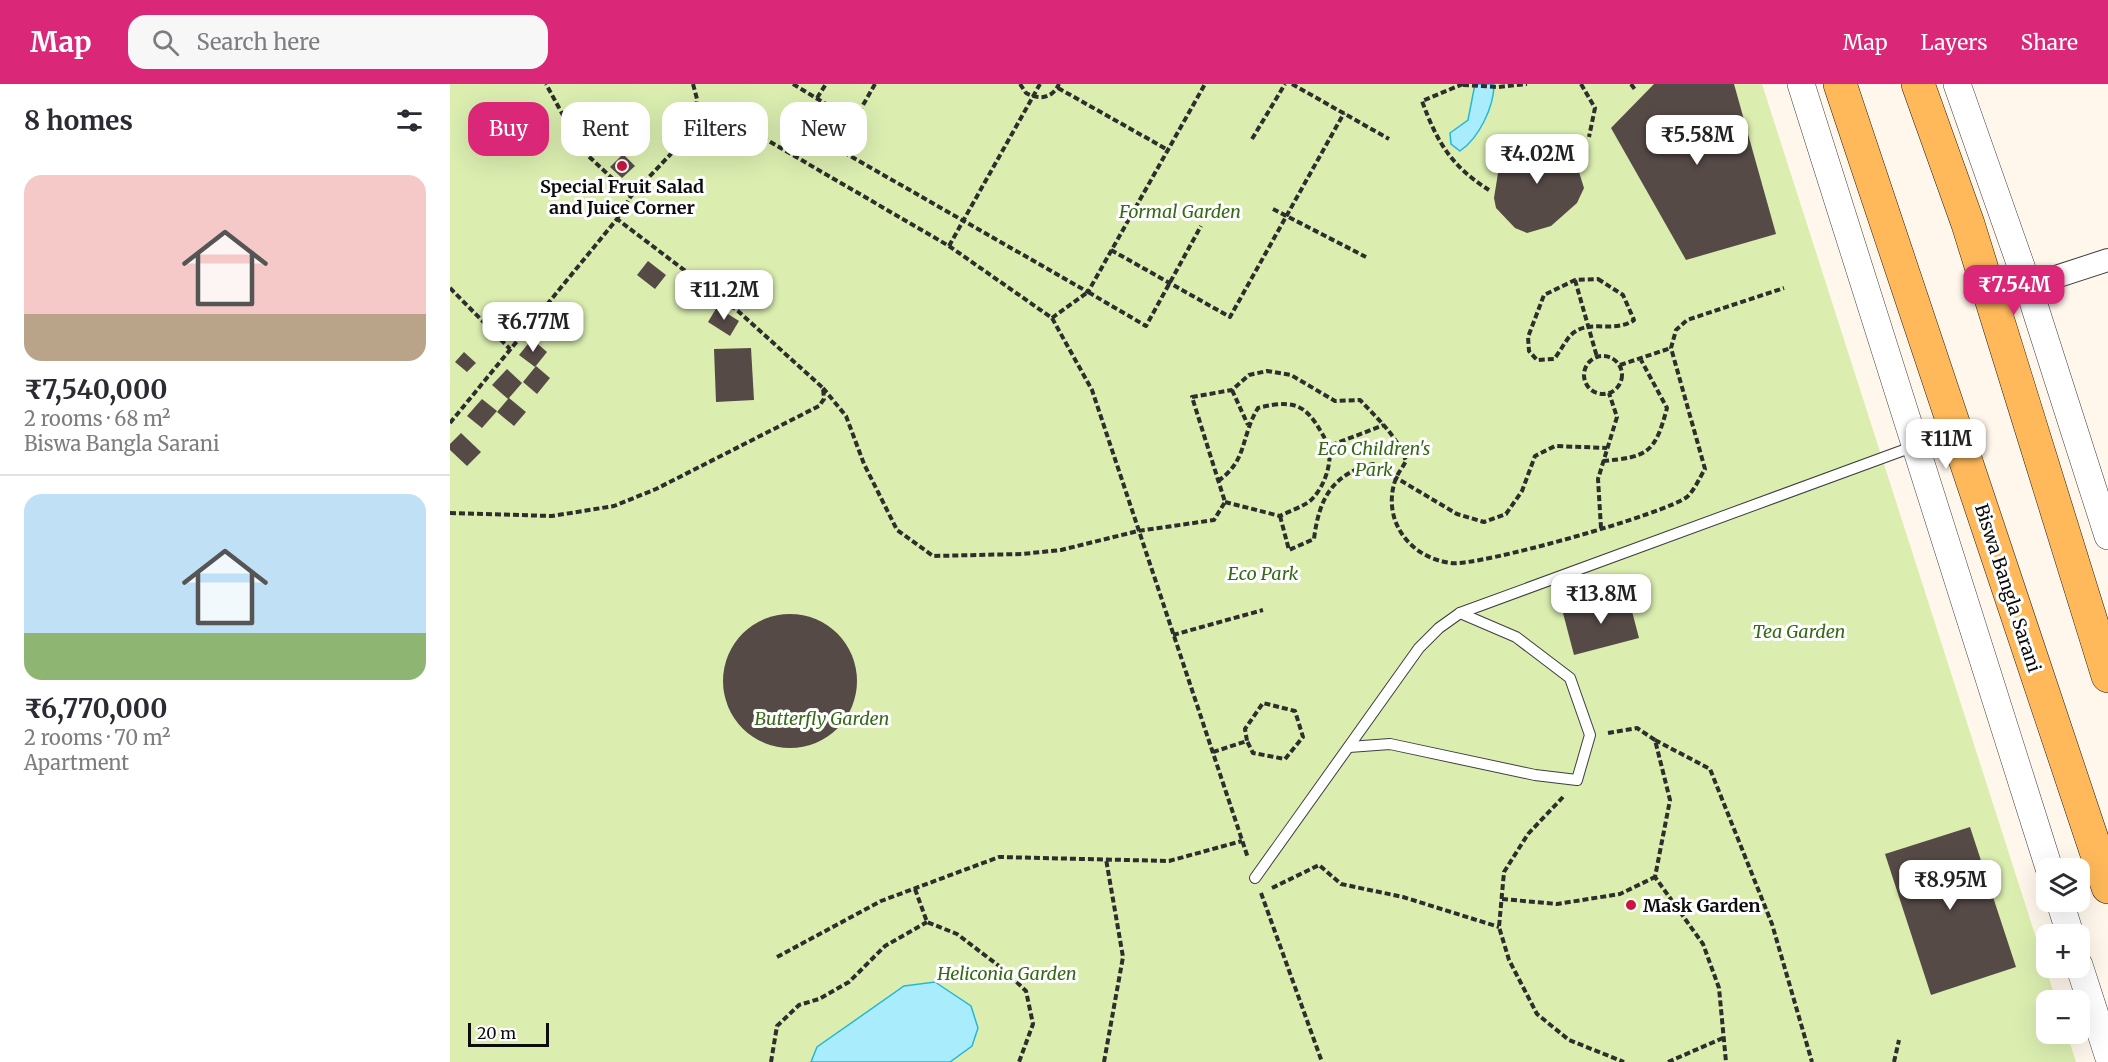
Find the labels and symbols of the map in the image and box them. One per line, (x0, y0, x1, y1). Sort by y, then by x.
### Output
pin: ₹5.58M (1648, 115, 1746, 166)
pin: ₹4.02M (1488, 134, 1586, 185)
marker: Special Fruit Salad and Juice Corner (615, 159, 629, 173)
place label: Special Fruit Salad and Juice Corner (540, 175, 704, 219)
park label: Formal Garden (1118, 200, 1241, 223)
pin: ₹7.54M (1965, 265, 2063, 316)
pin: ₹11.2M (675, 270, 773, 321)
pin: ₹6.77M (484, 302, 582, 353)
pin: ₹11M (1910, 419, 1982, 470)
park label: Eco Children's Park (1318, 437, 1430, 481)
street label: Biswa Bangla Sarani (1970, 501, 2046, 675)
park label: Eco Park (1228, 562, 1299, 585)
pin: ₹13.8M (1552, 574, 1650, 625)
park label: Tea Garden (1752, 620, 1846, 643)
park label: Butterfly Garden (755, 707, 889, 730)
pin: ₹8.95M (1901, 860, 1999, 911)
place label: Mask Garden (1643, 894, 1761, 917)
marker: Mask Garden (1624, 898, 1638, 912)
park label: Heliconia Garden (936, 962, 1077, 985)
scale bar (468, 1020, 549, 1048)

